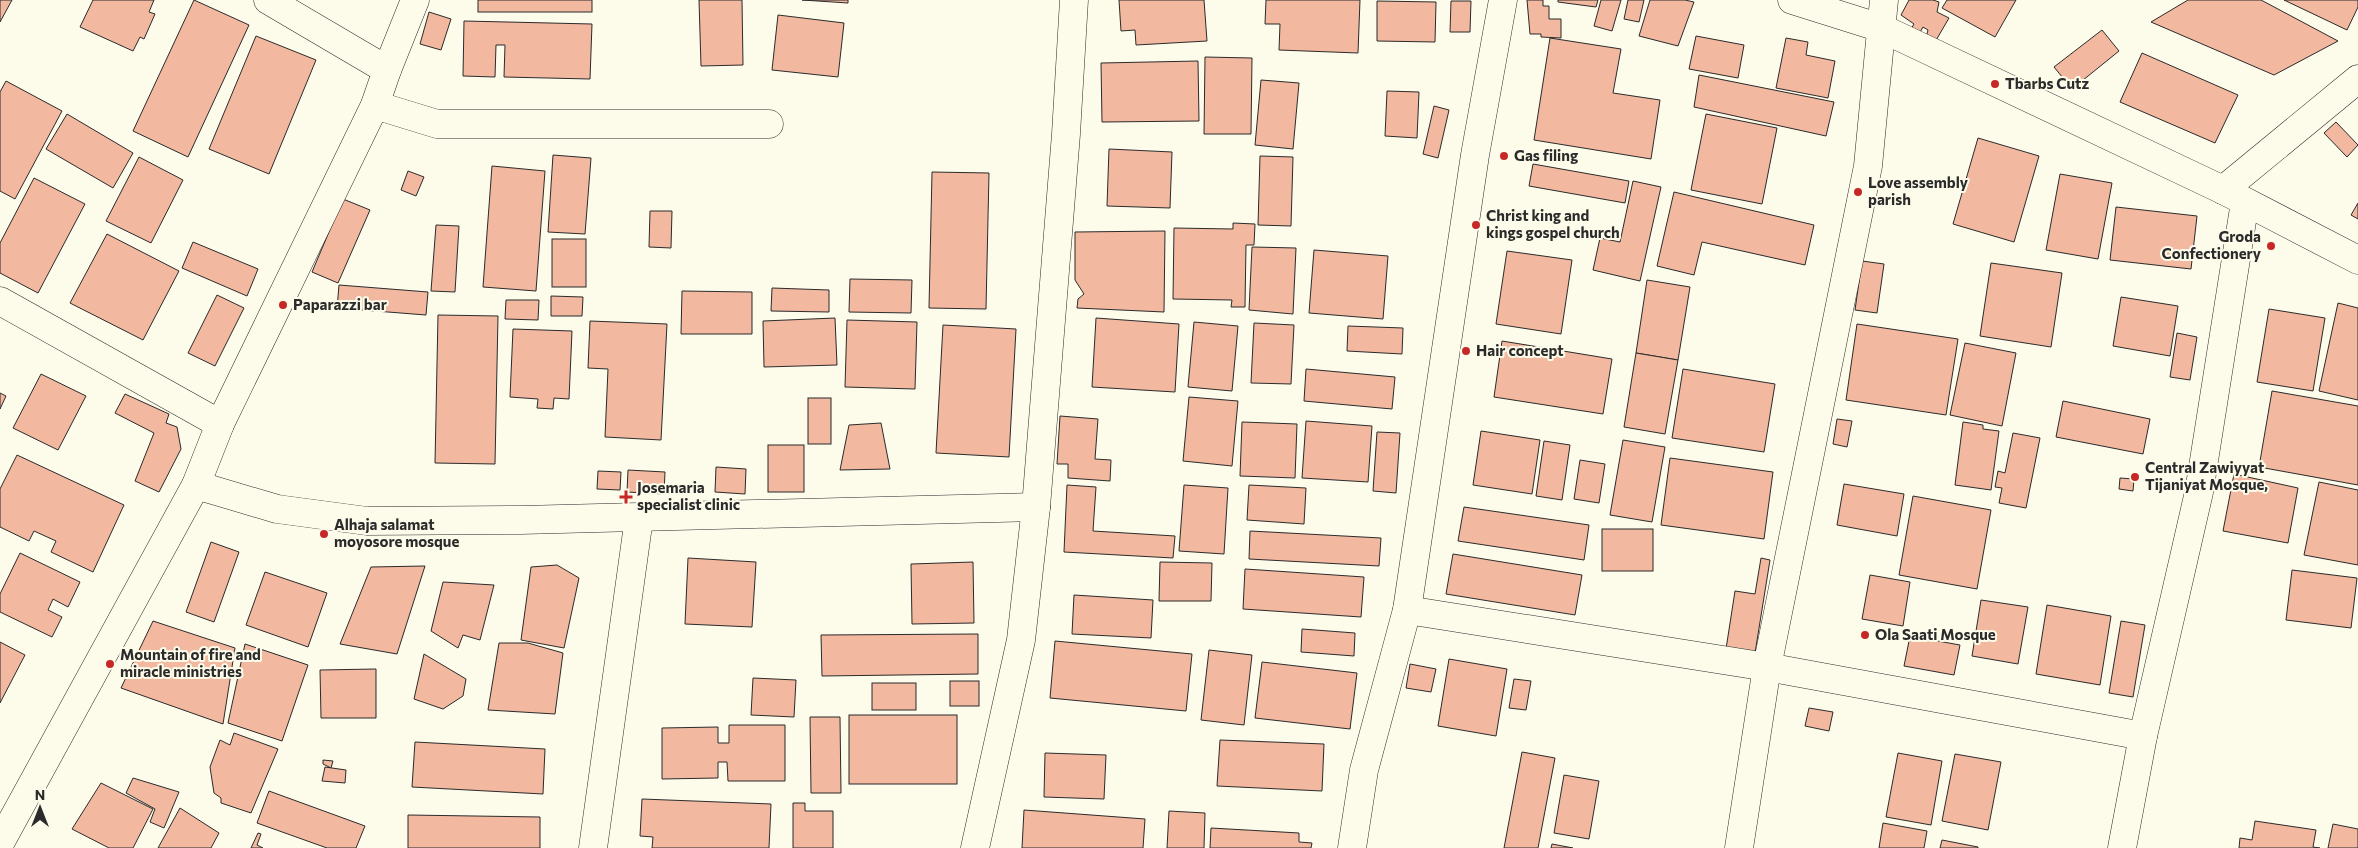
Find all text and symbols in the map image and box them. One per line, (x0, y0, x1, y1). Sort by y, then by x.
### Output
place label: Tbarbs Cutz (2005, 74, 2089, 92)
marker: Tbarbs Cutz (1989, 78, 2001, 90)
place label: Gas filing (1514, 146, 1578, 164)
marker: Gas filing (1498, 150, 1510, 162)
place label: Love assembly parish (1868, 173, 1969, 208)
marker: Love assembly parish (1852, 186, 1864, 198)
place label: Christ king and kings gospel church (1486, 206, 1620, 241)
marker: Christ king and kings gospel church (1470, 219, 1482, 231)
place label: Groda Confectionery (2162, 227, 2262, 262)
marker: Groda Confectionery (2265, 240, 2277, 252)
place label: Paparazzi bar (293, 295, 387, 313)
marker: Paparazzi bar (277, 299, 289, 311)
place label: Hair concept (1476, 341, 1564, 359)
marker: Hair concept (1460, 345, 1472, 357)
place label: Central Zawiyyat Tijaniyat Mosque, (2145, 458, 2268, 493)
marker: Central Zawiyyat Tijaniyat Mosque, (2129, 471, 2141, 483)
place label: Josemaria specialist clinic (637, 478, 740, 513)
marker: Josemaria specialist clinic (619, 490, 633, 504)
place label: Alhaja salamat moyosore mosque (334, 515, 459, 550)
marker: Alhaja salamat moyosore mosque (318, 528, 330, 540)
place label: Ola Saati Mosque (1875, 625, 1996, 643)
marker: Ola Saati Mosque (1859, 629, 1871, 641)
place label: Mountain of fire and miracle ministries (120, 645, 261, 680)
marker: Mountain of fire and miracle ministries (104, 658, 116, 670)
north arrow (15, 783, 65, 833)
text: N (35, 786, 45, 803)

